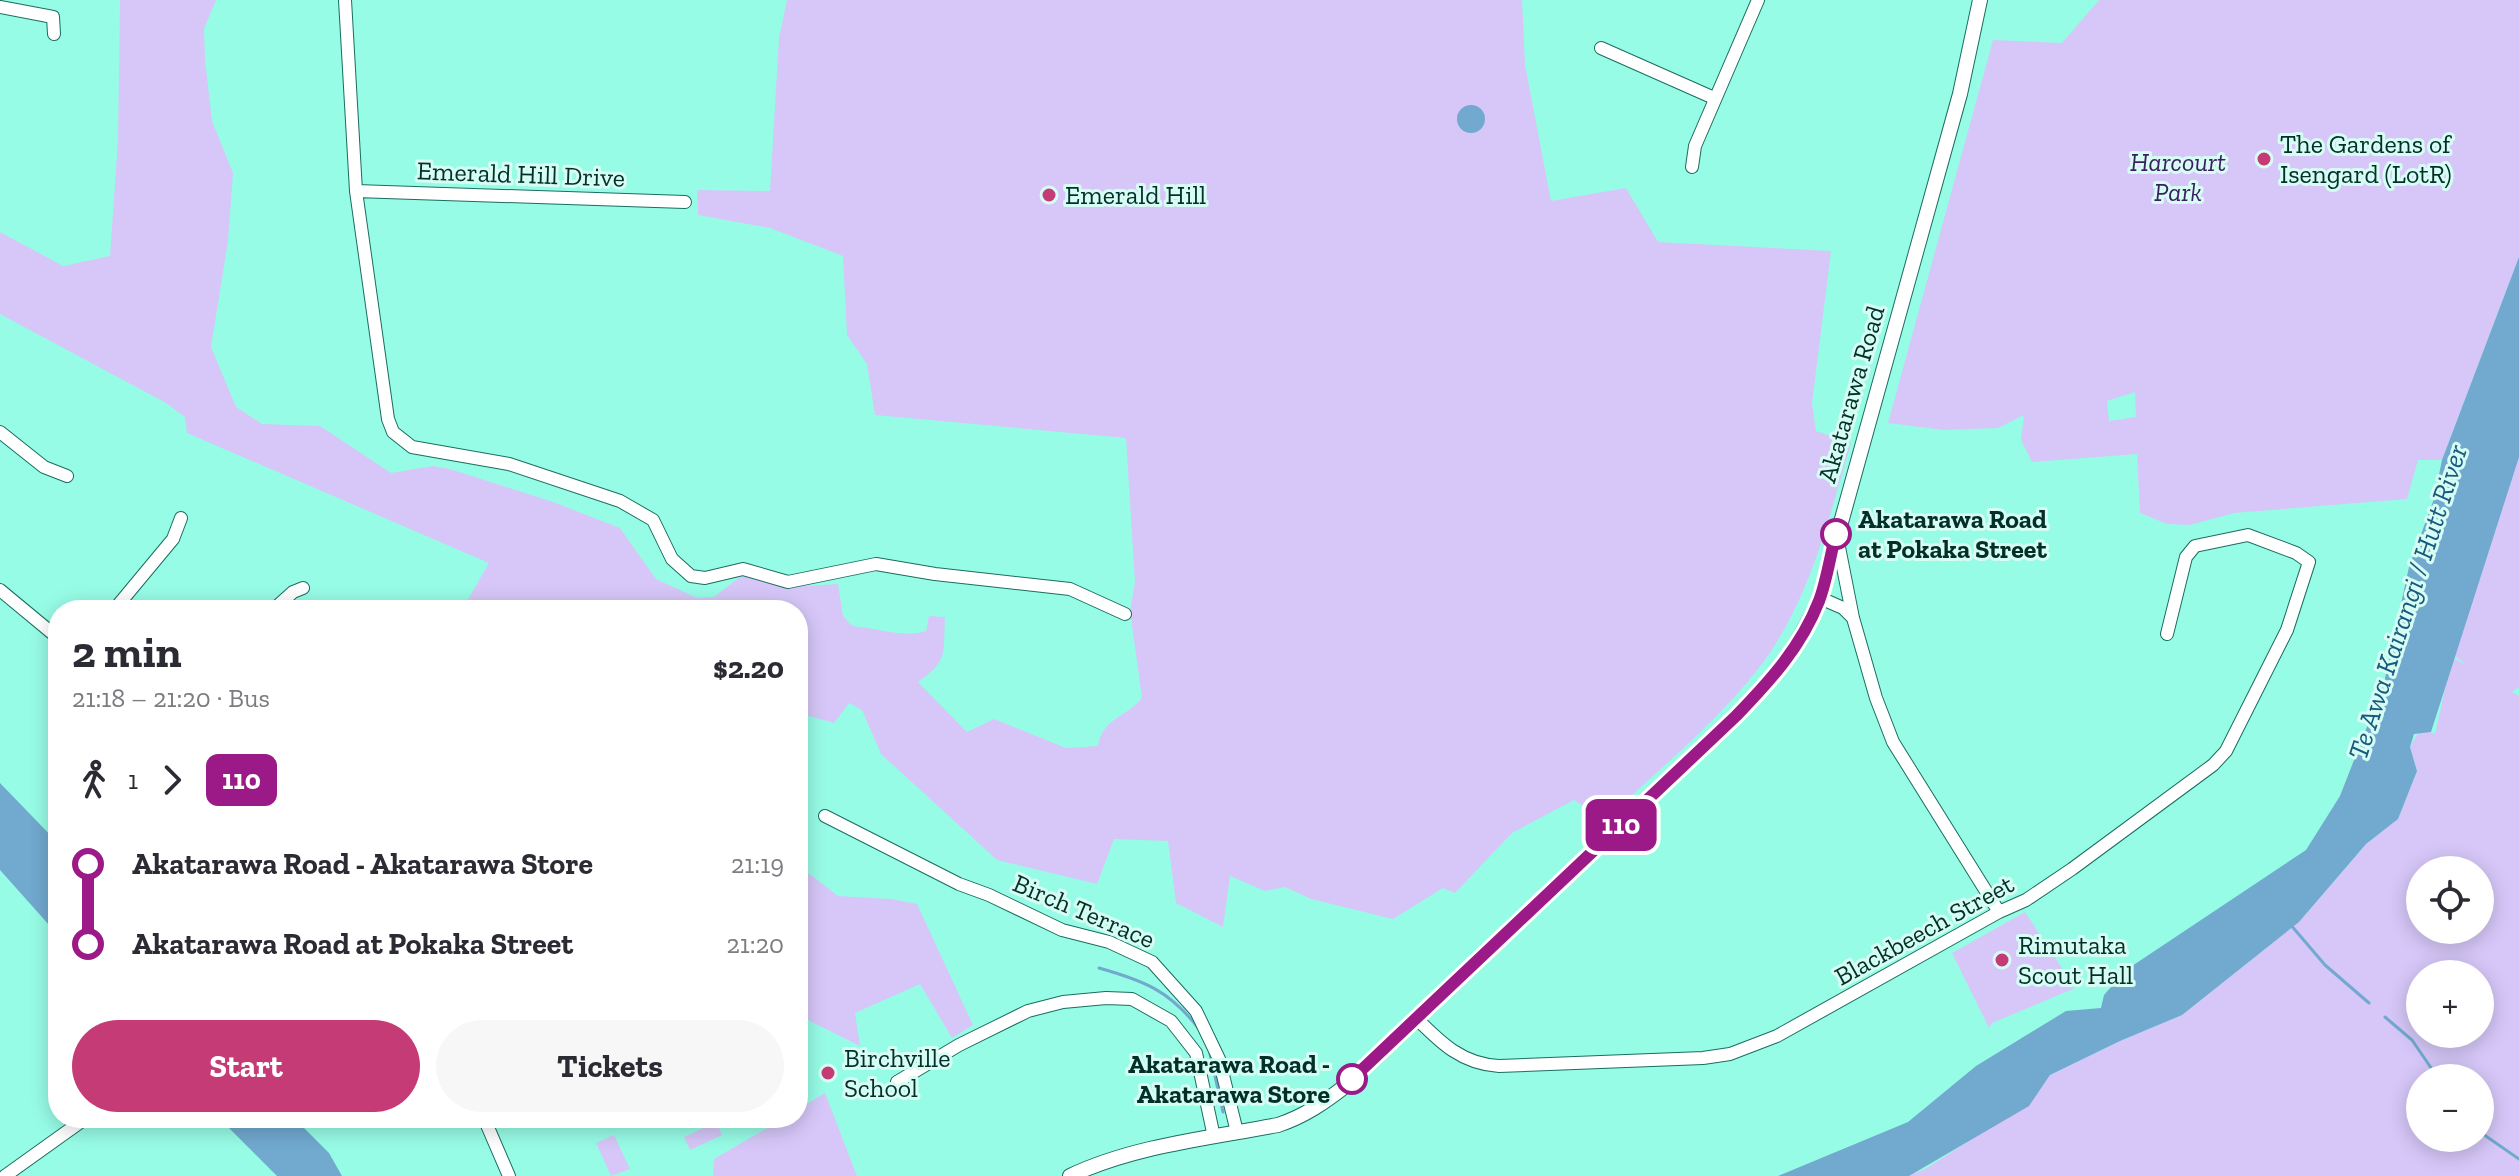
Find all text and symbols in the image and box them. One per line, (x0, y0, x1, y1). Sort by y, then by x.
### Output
place label: The Gardens of Isengard (LotR) (2280, 128, 2452, 190)
park label: Harcourt Park (2130, 146, 2226, 208)
marker: The Gardens of Isengard (LotR) (2255, 150, 2273, 168)
street label: Emerald Hill Drive (416, 154, 626, 194)
place label: Emerald Hill (1065, 179, 1206, 211)
marker: Emerald Hill (1040, 186, 1058, 204)
street label: Akatarawa Road (1810, 302, 1892, 486)
water label: Te Awa Kairangi / Hutt River (2341, 440, 2474, 764)
place label: Akatarawa Road at Pokaka Street (1858, 503, 2047, 565)
marker: Akatarawa Road at Pokaka Street (1821, 519, 1851, 549)
text: 2 min (72, 625, 182, 678)
text: $2.20 (713, 650, 784, 686)
text: 21:18 – 21:20 · Bus (72, 682, 270, 714)
icon: walk (72, 758, 116, 802)
icon: forward (150, 758, 194, 802)
text: 110 (222, 763, 261, 796)
text: 1 (128, 764, 138, 796)
line badge: 110 (1575, 799, 1667, 851)
text: 110 (1602, 808, 1640, 841)
text: Akatarawa Road - Akatarawa Store (132, 846, 593, 882)
text: 21:19 (731, 848, 784, 880)
map controls (2406, 856, 2494, 1152)
button: locate (2406, 856, 2494, 944)
street label: Birch Terrace (1008, 867, 1160, 955)
street label: Blackbeech Street (1829, 867, 2019, 992)
text: Akatarawa Road at Pokaka Street (132, 926, 573, 962)
text: 21:20 (726, 928, 784, 960)
place label: Rimutaka Scout Hall (2018, 929, 2133, 991)
marker: Rimutaka Scout Hall (1993, 951, 2011, 969)
button: + (2406, 960, 2494, 1048)
button: Start (72, 1020, 420, 1112)
button: Tickets (436, 1020, 784, 1112)
place label: Birchville School (844, 1042, 950, 1104)
place label: Akatarawa Road - Akatarawa Store (1128, 1048, 1330, 1110)
marker: Birchville School (819, 1064, 837, 1082)
marker: Akatarawa Road - Akatarawa Store (1337, 1064, 1367, 1094)
button: − (2406, 1064, 2494, 1152)

